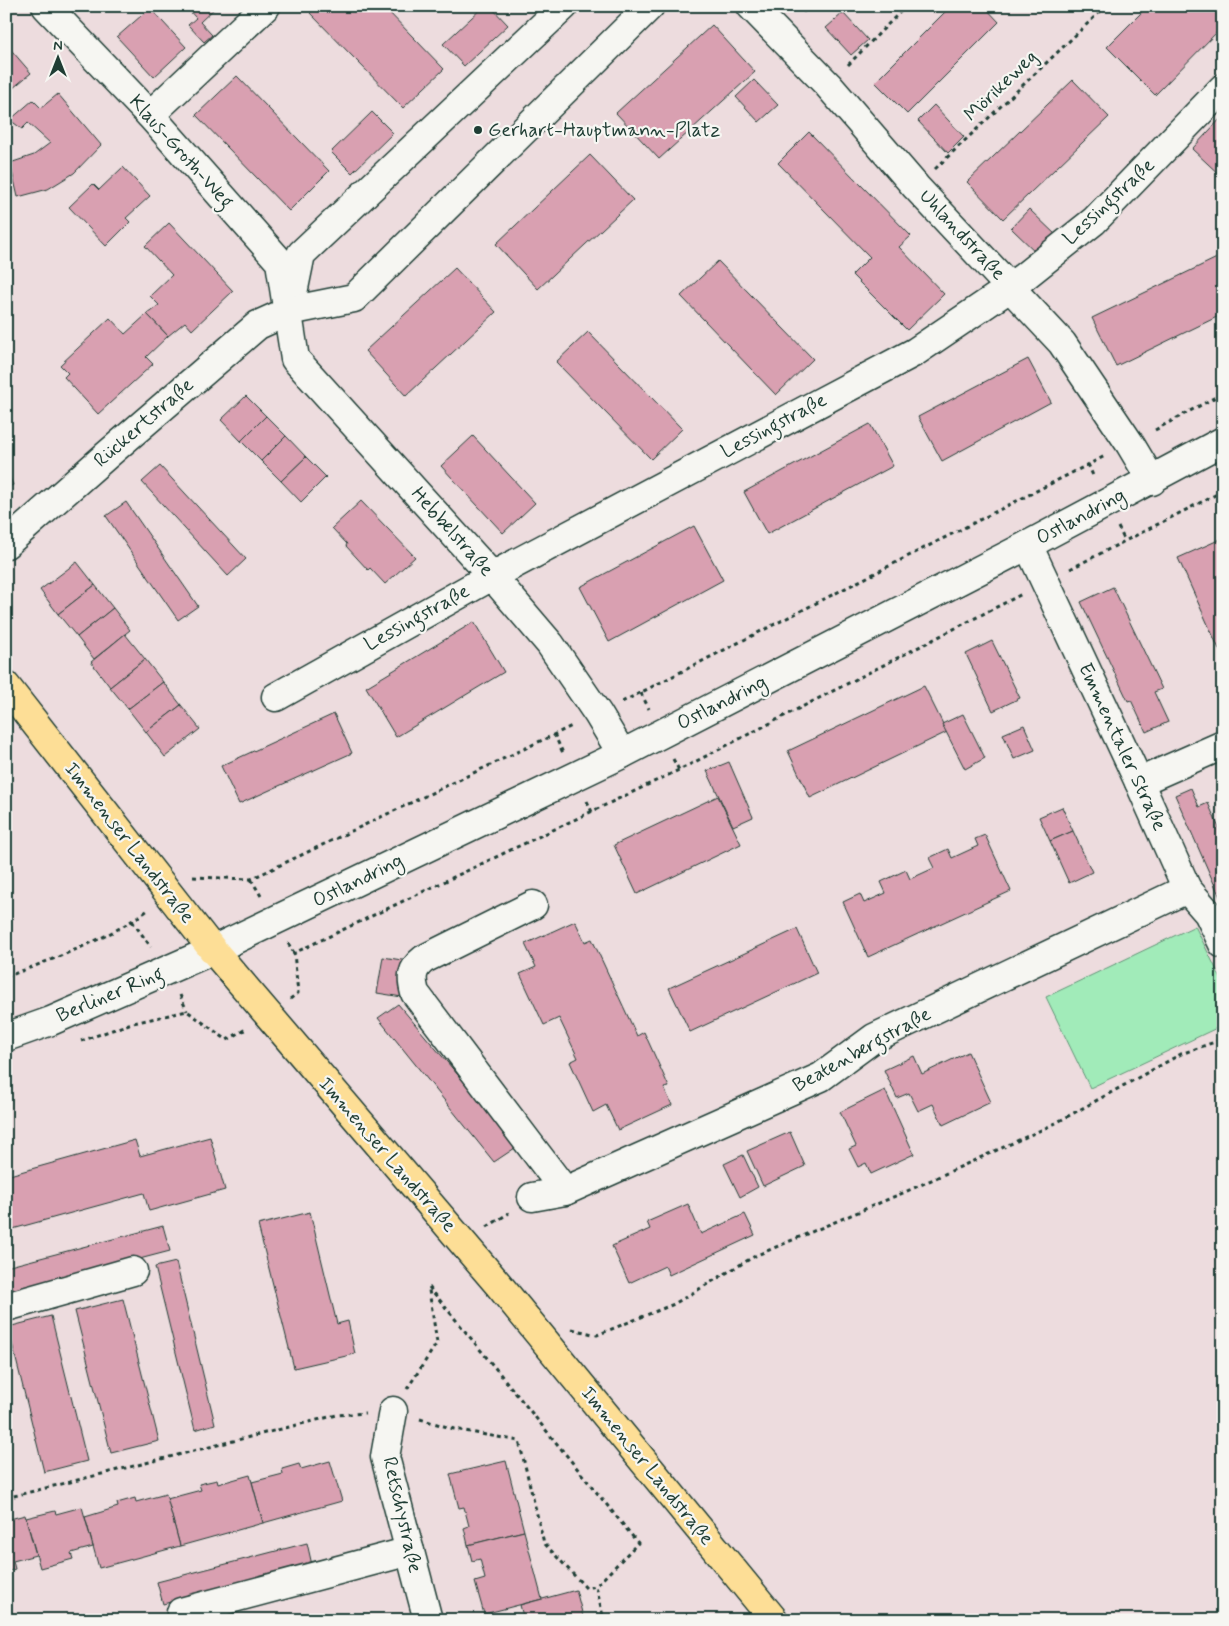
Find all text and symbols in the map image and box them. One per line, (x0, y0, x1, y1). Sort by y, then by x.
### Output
north arrow (32, 32, 82, 82)
text: N (53, 37, 63, 55)
street label: Mörikeweg (958, 44, 1044, 128)
street label: Klaus-Groth-Weg (121, 89, 240, 216)
place label: Gerhart-Hauptmann-Platz (488, 117, 720, 144)
marker: Gerhart-Hauptmann-Platz (472, 124, 484, 136)
street label: Lessingstraße (1057, 152, 1162, 253)
street label: Uhlandstraße (913, 183, 1011, 287)
street label: Rückertstraße (88, 372, 200, 474)
street label: Lessingstraße (716, 387, 833, 467)
street label: Hebbelstraße (405, 481, 500, 583)
street label: Ostlandring (1032, 482, 1131, 553)
street label: Lessingstraße (360, 578, 476, 660)
street label: Emmentaler Straße (1071, 659, 1173, 835)
street label: Ostlandring (672, 669, 772, 738)
street label: Immenser Landstraße (58, 757, 201, 929)
street label: Ostlandring (308, 847, 408, 915)
street label: Berliner Ring (52, 960, 168, 1032)
street label: Beatenbergstraße (788, 1001, 937, 1101)
street label: Immenser Landstraße (312, 1072, 462, 1238)
street label: Immenser Landstraße (574, 1381, 720, 1551)
street label: Retschystraße (376, 1454, 429, 1576)

